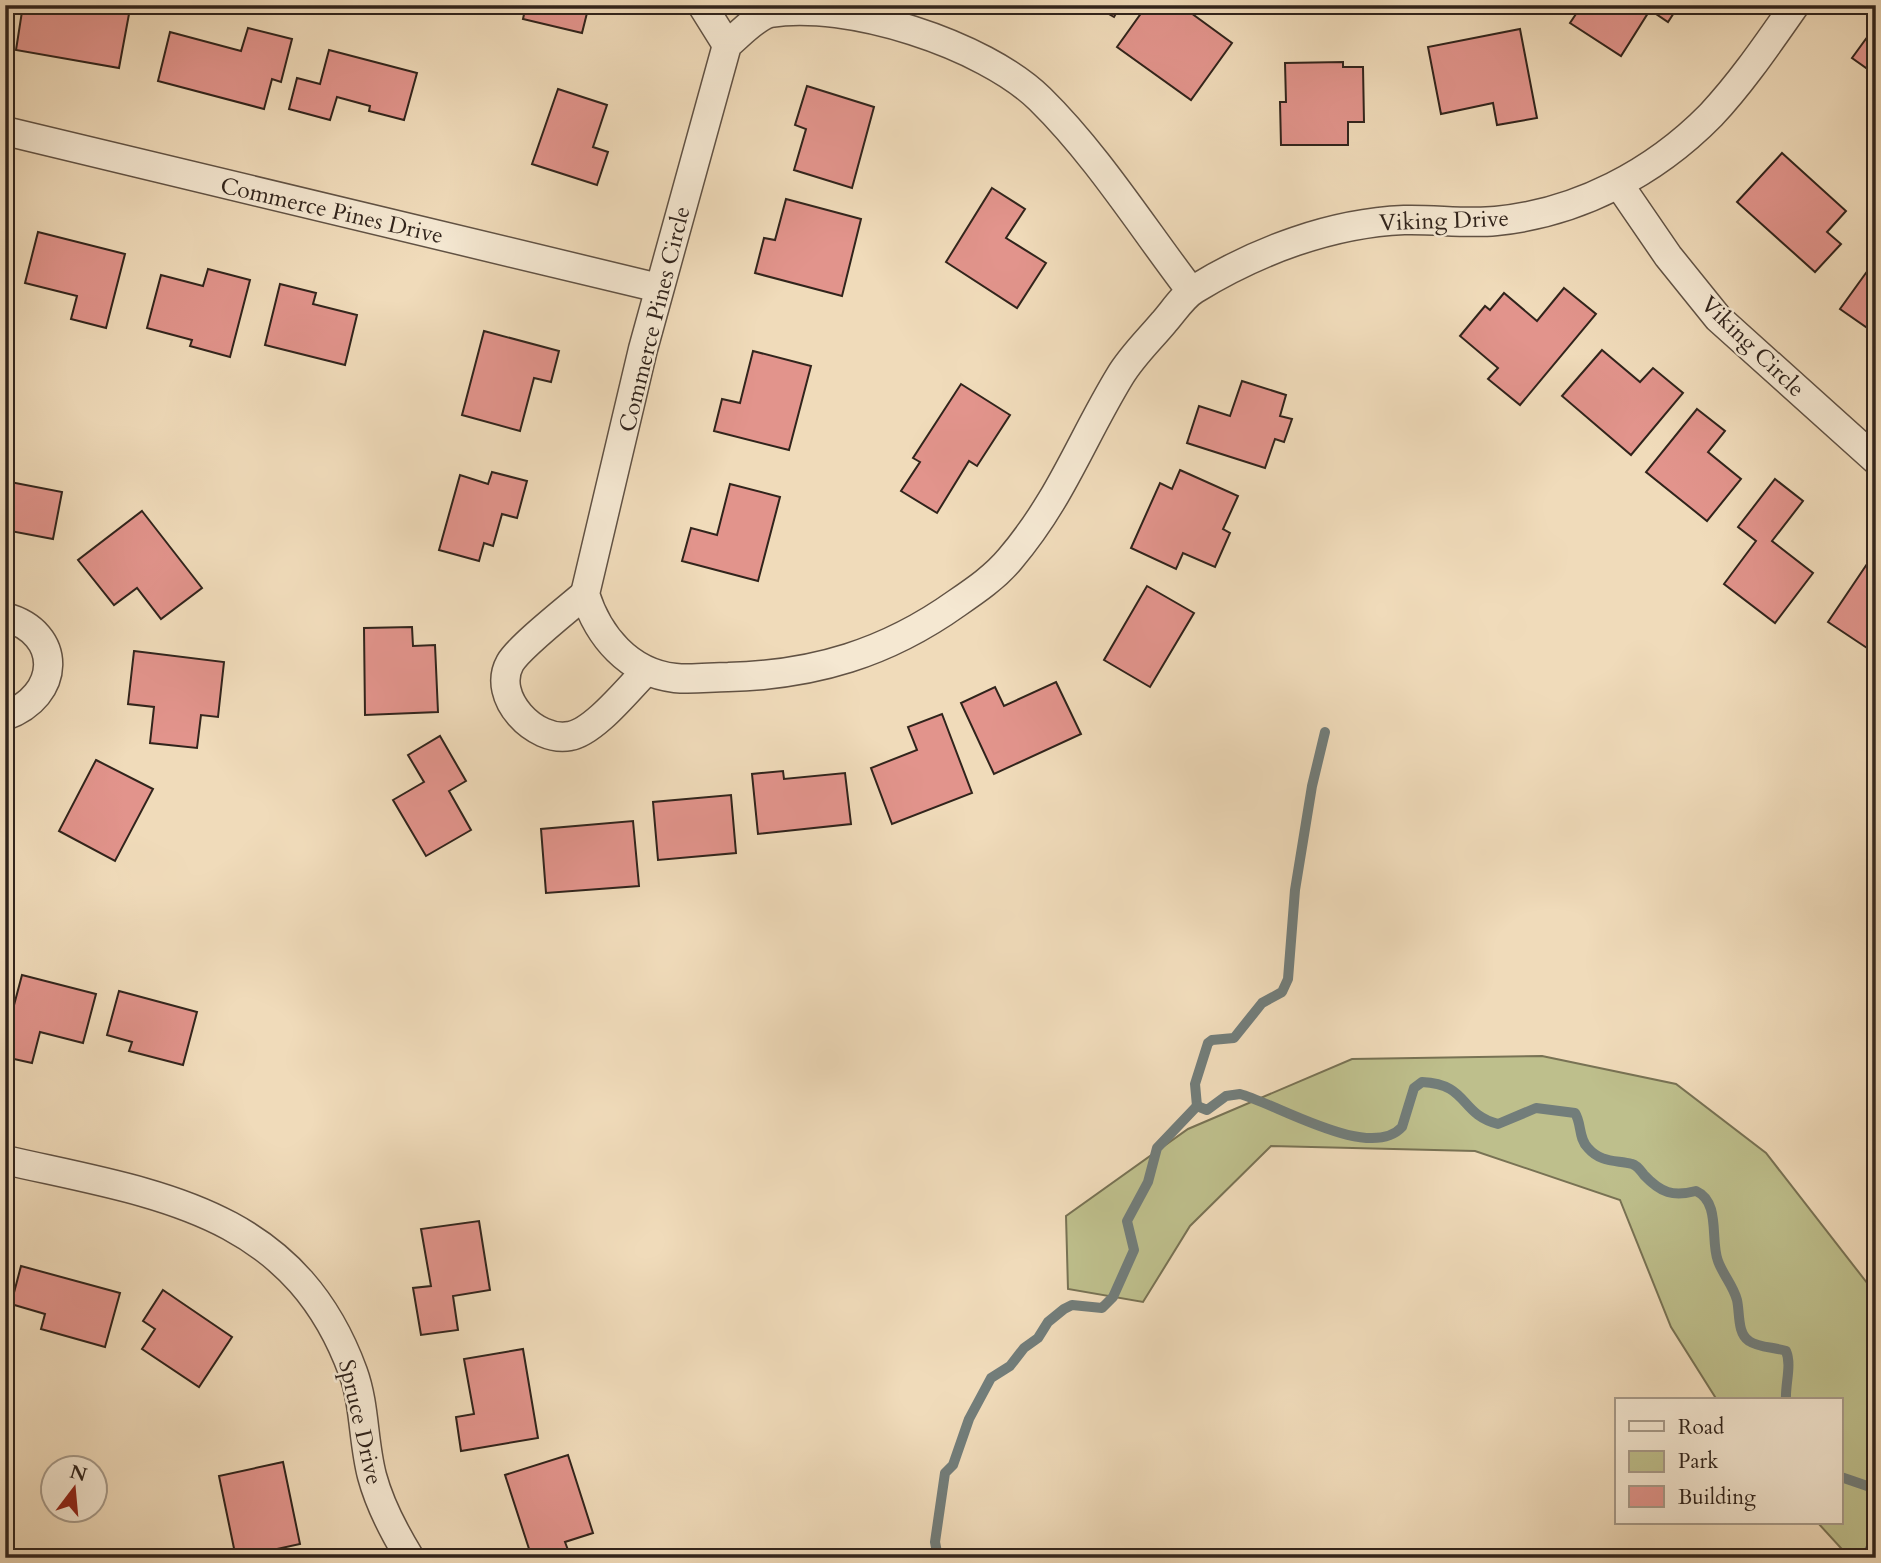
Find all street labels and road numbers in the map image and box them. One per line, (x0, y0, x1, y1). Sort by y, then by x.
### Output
street label: Commerce Pines Drive (217, 170, 446, 251)
street label: Commerce Pines Circle (611, 203, 698, 435)
street label: Viking Drive (1379, 203, 1509, 238)
street label: Viking Circle (1694, 289, 1811, 404)
street label: Spruce Drive (331, 1357, 390, 1488)

